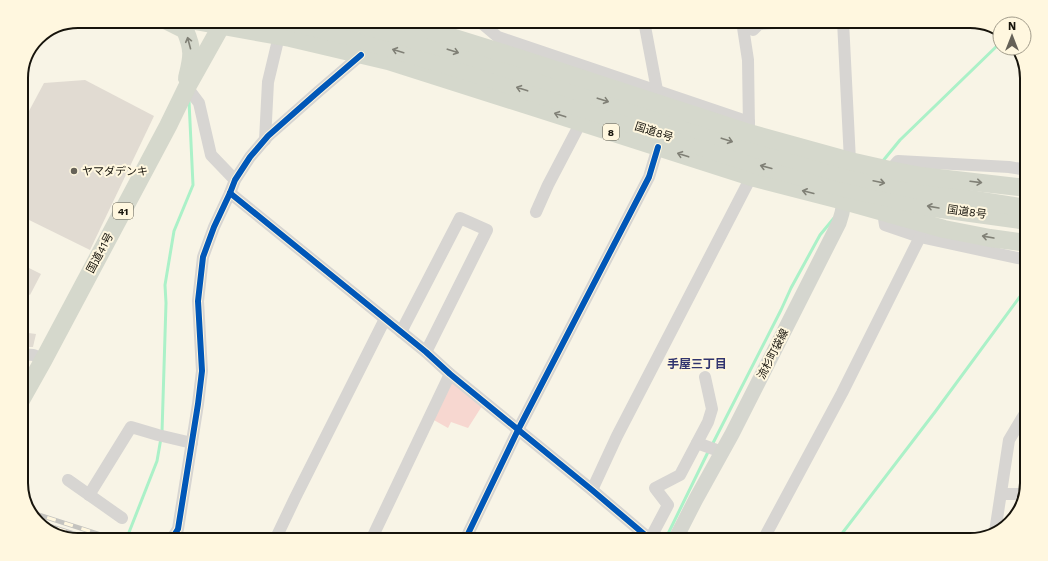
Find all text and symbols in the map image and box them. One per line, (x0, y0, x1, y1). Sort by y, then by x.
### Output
north arrow (992, 16, 1032, 56)
text: N (1008, 20, 1016, 33)
one-way arrow (185, 37, 192, 50)
one-way arrow (391, 47, 404, 54)
one-way arrow (446, 48, 458, 56)
one-way arrow (516, 85, 529, 92)
one-way arrow (596, 97, 609, 104)
one-way arrow (553, 111, 566, 118)
street label: 国道8号 (633, 120, 675, 144)
road number: 8 (603, 124, 619, 140)
one-way arrow (720, 137, 733, 144)
one-way arrow (678, 151, 690, 159)
one-way arrow (759, 163, 772, 170)
place label: ヤマダデンキ (82, 165, 148, 178)
marker: ヤマダデンキ (69, 166, 79, 176)
one-way arrow (872, 178, 885, 186)
one-way arrow (969, 178, 982, 186)
one-way arrow (802, 188, 815, 195)
road number: 41 (113, 203, 133, 219)
one-way arrow (927, 203, 940, 211)
street label: 国道8号 (946, 203, 988, 221)
street label: 国道41号 (84, 231, 116, 275)
one-way arrow (982, 233, 995, 241)
street label: 流杉町袋線 (755, 327, 791, 381)
district label: 手屋三丁目 (667, 357, 727, 371)

